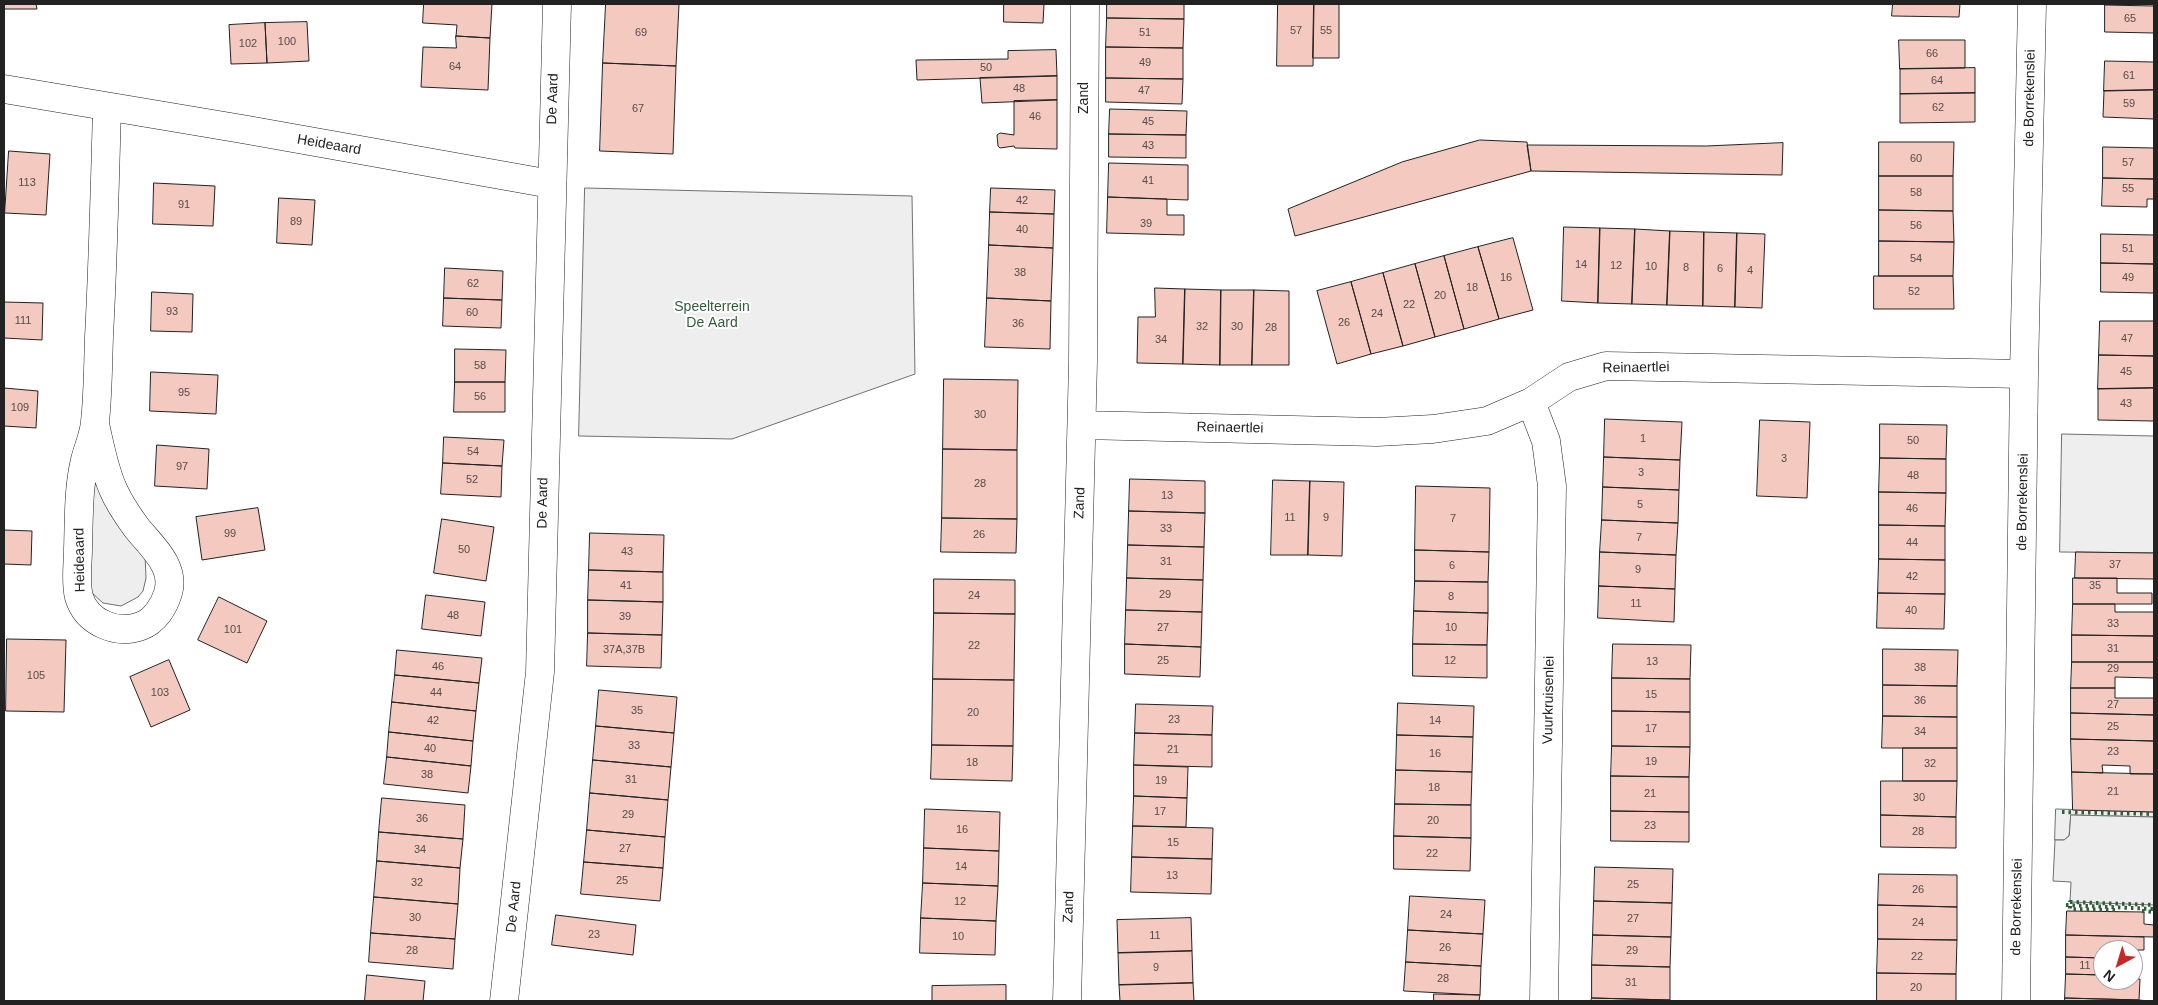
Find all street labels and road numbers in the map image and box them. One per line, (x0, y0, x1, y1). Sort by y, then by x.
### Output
street label: de Borrekenslei (2021, 49, 2039, 147)
street label: De Aard (544, 73, 562, 125)
street label: Zand (1076, 82, 1092, 114)
street label: Heideaard (296, 131, 362, 159)
street label: Reinaertlei (1602, 359, 1670, 377)
street label: Reinaertlei (1196, 419, 1264, 437)
street label: de Borrekenslei (2014, 453, 2032, 551)
street label: De Aard (534, 477, 552, 529)
street label: Zand (1071, 487, 1089, 519)
street label: Heideaard (71, 528, 89, 592)
street label: Vuurkruisenlei (1540, 656, 1558, 744)
street label: de Borrekenslei (2008, 858, 2026, 956)
street label: De Aard (503, 881, 525, 933)
street label: Zand (1060, 891, 1078, 923)

